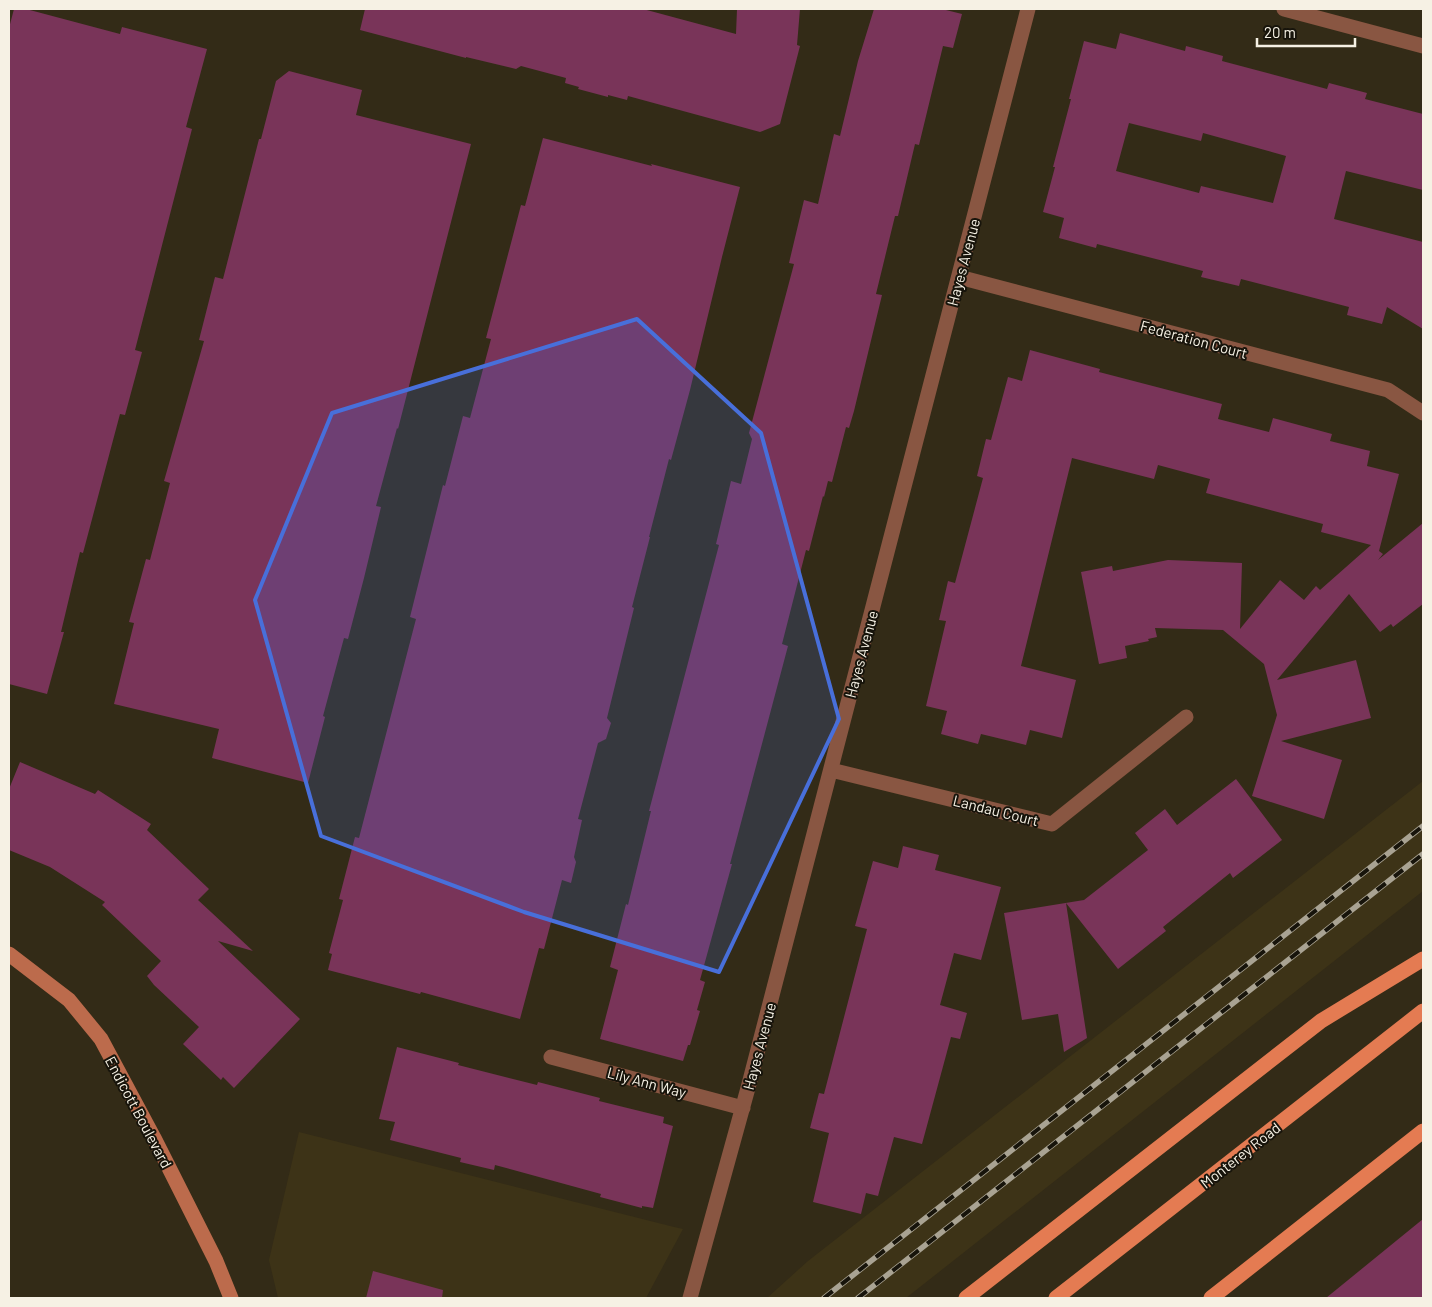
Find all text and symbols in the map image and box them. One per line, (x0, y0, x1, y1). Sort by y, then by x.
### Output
scale bar (1257, 15, 1354, 47)
text: 20 m (1264, 23, 1296, 41)
street label: Hayes Avenue (943, 216, 983, 308)
street label: Federation Court (1138, 316, 1250, 362)
street label: Hayes Avenue (841, 608, 881, 700)
street label: Landau Court (951, 791, 1041, 829)
street label: Hayes Avenue (739, 1000, 779, 1092)
street label: Endicott Boulevard (102, 1053, 176, 1171)
street label: Lily Ann Way (606, 1063, 688, 1101)
street label: Monterey Road (1196, 1118, 1284, 1192)

